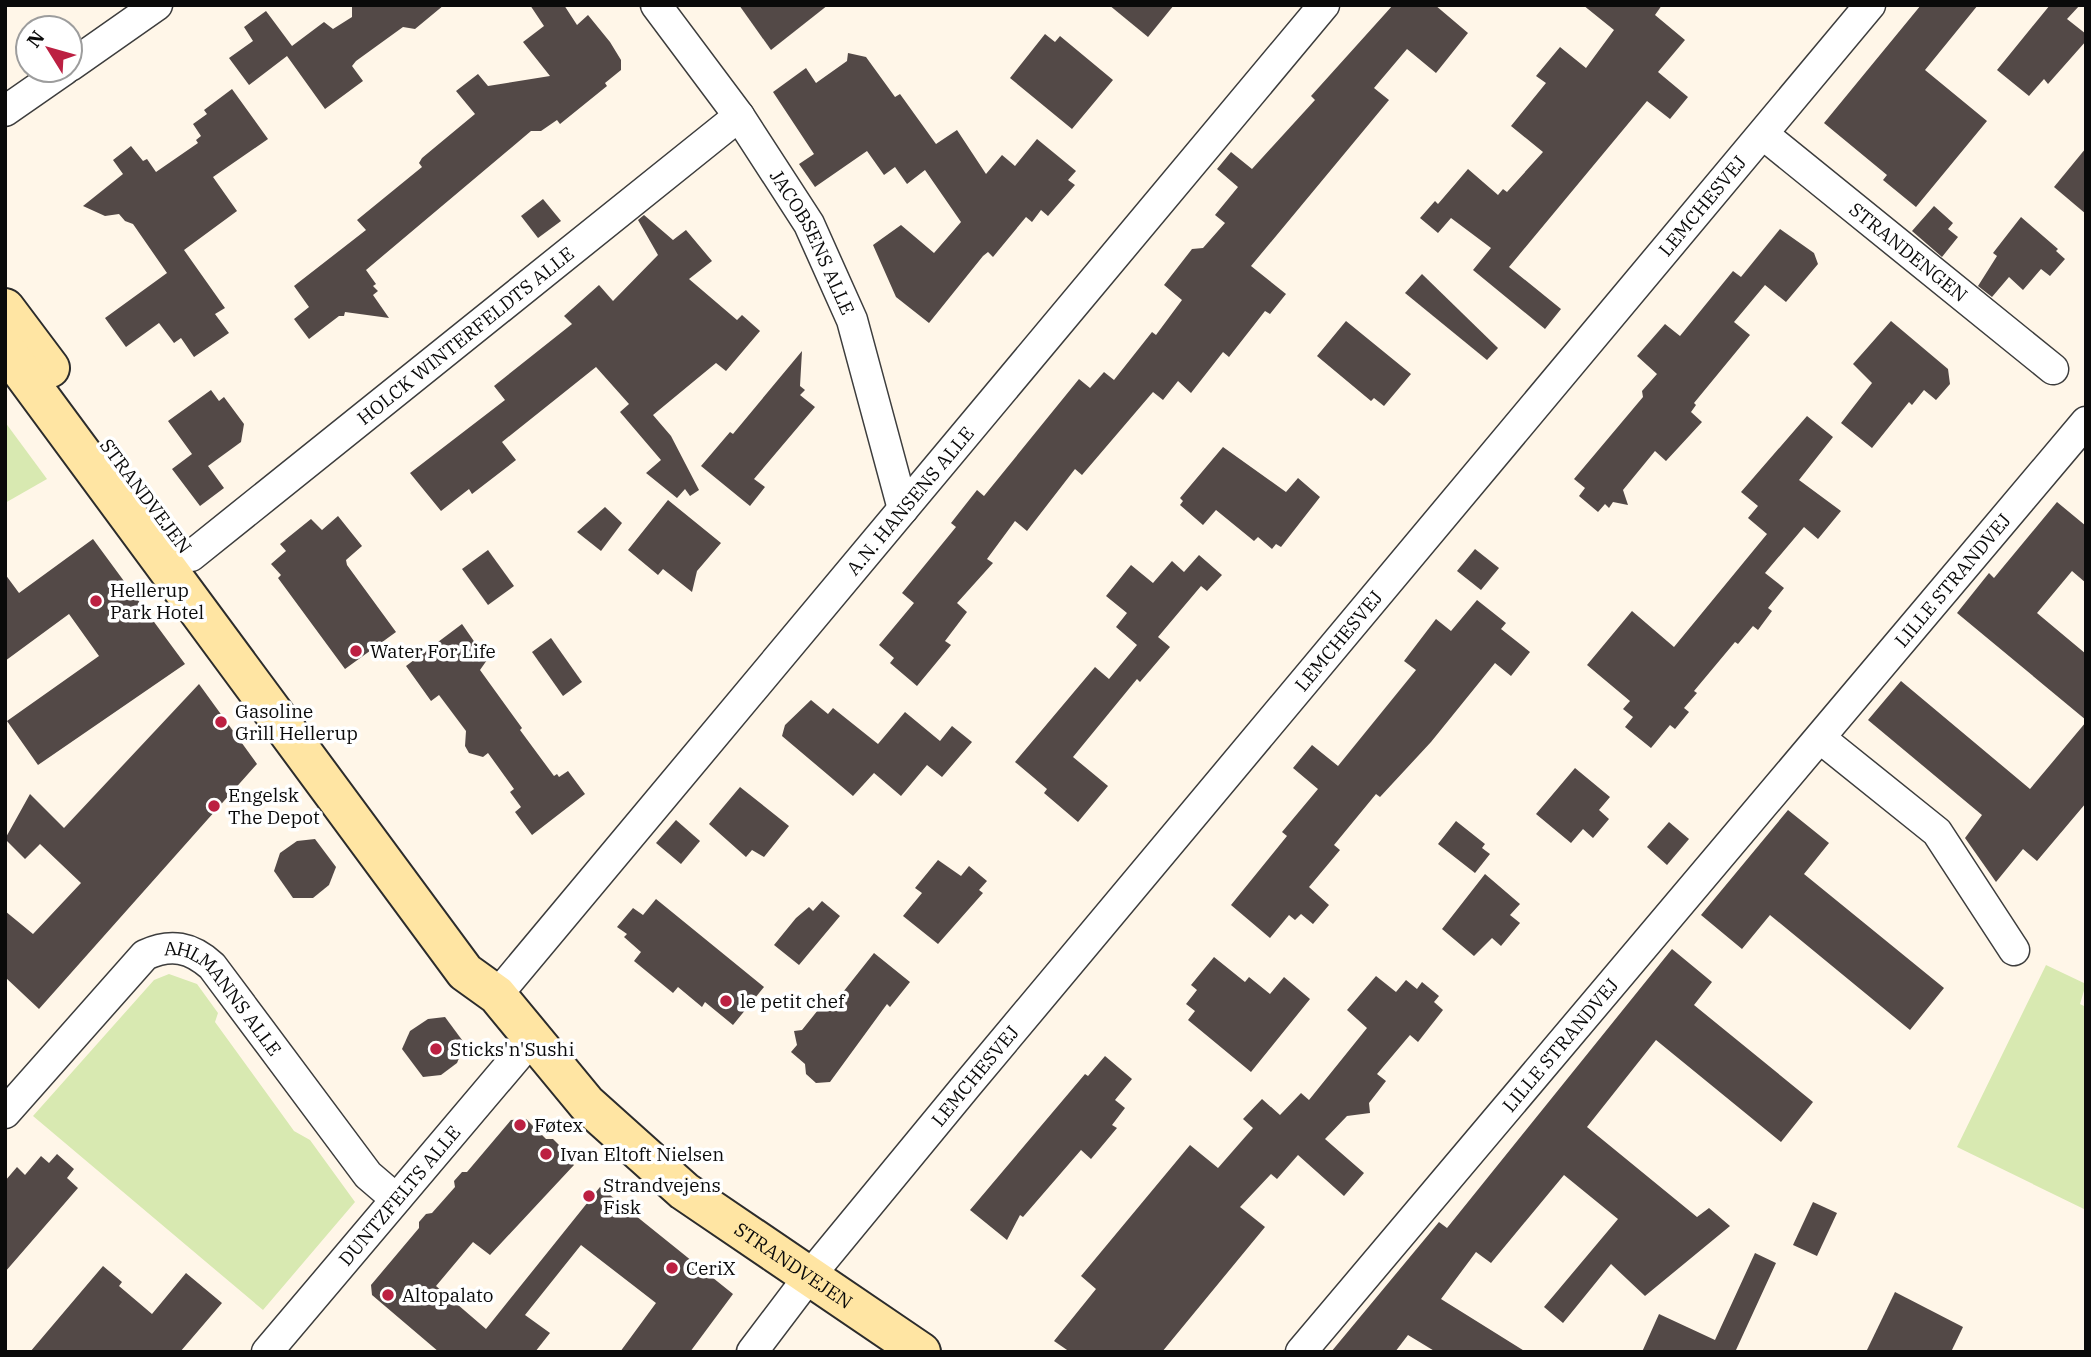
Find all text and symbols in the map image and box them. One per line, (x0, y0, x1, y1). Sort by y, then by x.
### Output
north arrow (14, 14, 84, 84)
text: N (21, 26, 50, 52)
street label: LEMCHESVEJ (1653, 150, 1751, 261)
street label: JACOBSENS ALLE (765, 165, 860, 318)
street label: STRANDENGEN (1845, 197, 1973, 307)
street label: HOLCK WINTERFELDTS ALLE (352, 241, 579, 430)
street label: A.N. HANSENS ALLE (841, 422, 979, 580)
street label: STRANDVEJEN (95, 434, 197, 558)
street label: LILLE STRANDVEJ (1889, 508, 2016, 652)
place label: Hellerup Park Hotel (110, 578, 204, 624)
street label: LEMCHESVEJ (1289, 585, 1387, 696)
marker: Hellerup Park Hotel (88, 593, 104, 609)
place label: Water For Life (370, 639, 496, 663)
marker: Water For Life (348, 643, 364, 659)
place label: Gasoline Grill Hellerup (235, 699, 358, 745)
marker: Gasoline Grill Hellerup (213, 714, 229, 730)
place label: Engelsk The Depot (228, 783, 320, 829)
marker: Engelsk The Depot (206, 798, 222, 814)
street label: AHLMANNS ALLE (163, 936, 287, 1061)
street label: LILLE STRANDVEJ (1497, 973, 1624, 1117)
place label: le petit chef (740, 989, 846, 1013)
marker: le petit chef (718, 993, 734, 1009)
street label: LEMCHESVEJ (926, 1020, 1024, 1131)
place label: Sticks'n'Sushi (450, 1037, 574, 1061)
marker: Sticks'n'Sushi (428, 1041, 444, 1057)
place label: Føtex (534, 1113, 584, 1137)
marker: Føtex (512, 1117, 528, 1133)
street label: DUNTZFELTS ALLE (333, 1120, 466, 1271)
place label: Ivan Eltoft Nielsen (560, 1142, 724, 1166)
marker: Ivan Eltoft Nielsen (538, 1146, 554, 1162)
place label: Strandvejens Fisk (603, 1173, 721, 1219)
marker: Strandvejens Fisk (581, 1188, 597, 1204)
street label: STRANDVEJEN (730, 1217, 857, 1314)
place label: CeriX (686, 1256, 736, 1280)
marker: CeriX (664, 1260, 680, 1276)
place label: Altopalato (402, 1283, 494, 1307)
marker: Altopalato (380, 1287, 396, 1303)

